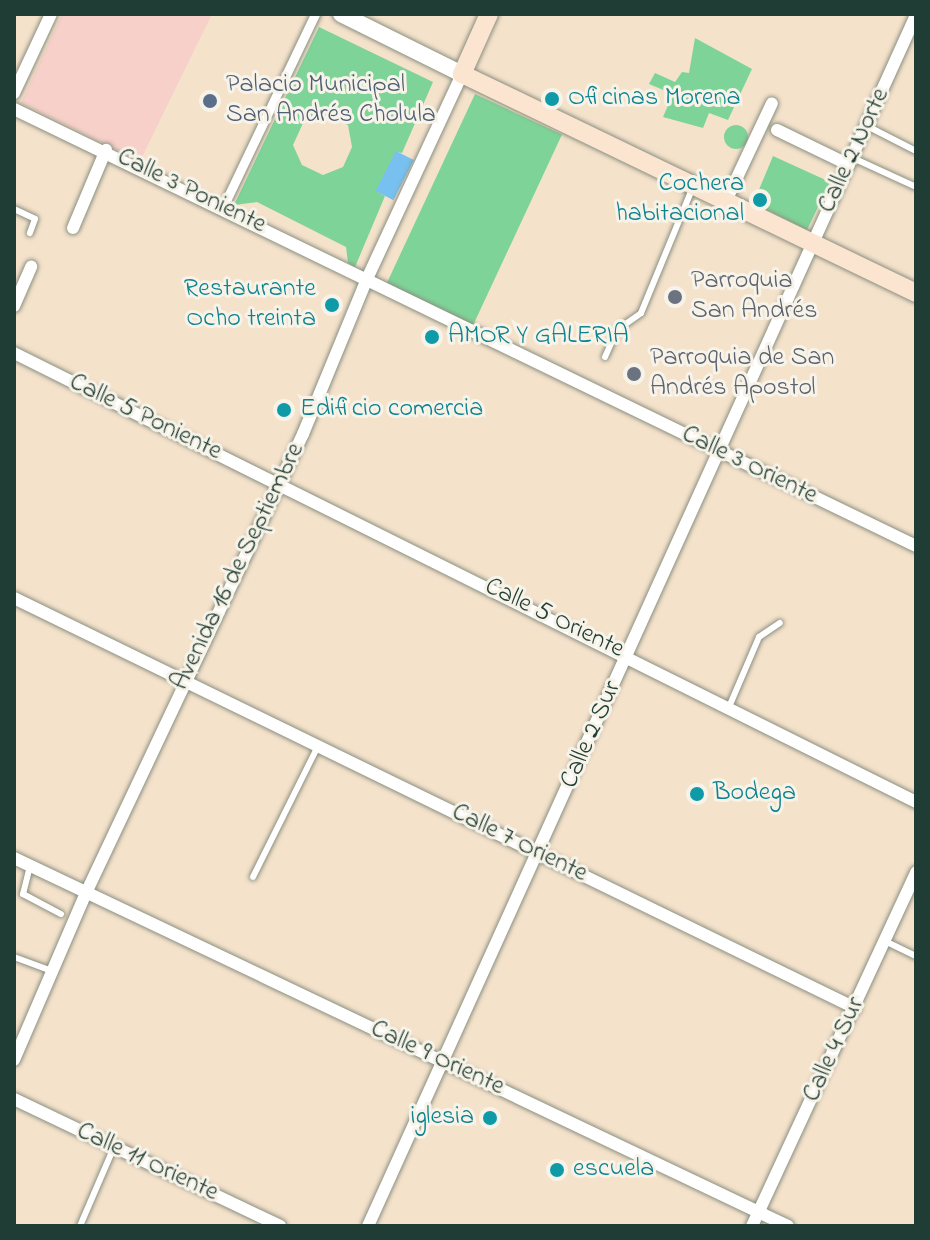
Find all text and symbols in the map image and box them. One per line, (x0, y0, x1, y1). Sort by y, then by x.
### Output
place label: Palacio Municipal San Andrés Cholula (226, 70, 436, 132)
place label: Oficinas Morena (568, 83, 741, 115)
street label: Calle 2 Norte (813, 84, 897, 218)
marker: Oficinas Morena (543, 90, 561, 108)
marker: Palacio Municipal San Andrés Cholula (201, 92, 219, 110)
street label: Calle 3 Poniente (111, 143, 271, 241)
place label: Cochera habitacional (615, 169, 744, 230)
marker: Cochera habitacional (751, 191, 769, 209)
place label: Parroquia San Andrés (691, 266, 817, 328)
place label: Restaurante Ocho treinta (184, 274, 316, 336)
marker: Parroquia San Andrés (666, 288, 684, 306)
marker: Restaurante Ocho treinta (323, 296, 341, 314)
place label: AMOR Y GALERIA (448, 321, 629, 353)
marker: AMOR Y GALERIA (423, 328, 441, 346)
place label: Parroquia de San Andrés Apostol (650, 343, 834, 404)
marker: Parroquia de San Andrés Apostol (625, 365, 643, 383)
street label: Calle 5 Poniente (64, 368, 226, 468)
place label: Edificio comercia (300, 394, 483, 426)
marker: Edificio comercia (275, 401, 293, 419)
street label: Calle 3 Oriente (676, 420, 822, 512)
street label: Avenida 16 de Septiembre (166, 438, 312, 696)
street label: Calle 5 Oriente (479, 572, 629, 666)
street label: Calle 2 Sur (555, 677, 629, 793)
place label: Bodega (713, 778, 796, 810)
marker: Bodega (688, 785, 706, 803)
street label: Calle 7 Oriente (446, 798, 592, 890)
street label: Calle 4 Sur (797, 993, 873, 1107)
street label: Calle 9 Oriente (365, 1014, 509, 1104)
place label: iglesia (411, 1102, 474, 1134)
marker: iglesia (481, 1109, 499, 1127)
street label: Calle 11 Oriente (71, 1117, 223, 1209)
place label: escuela (573, 1154, 654, 1186)
marker: escuela (548, 1161, 566, 1179)

